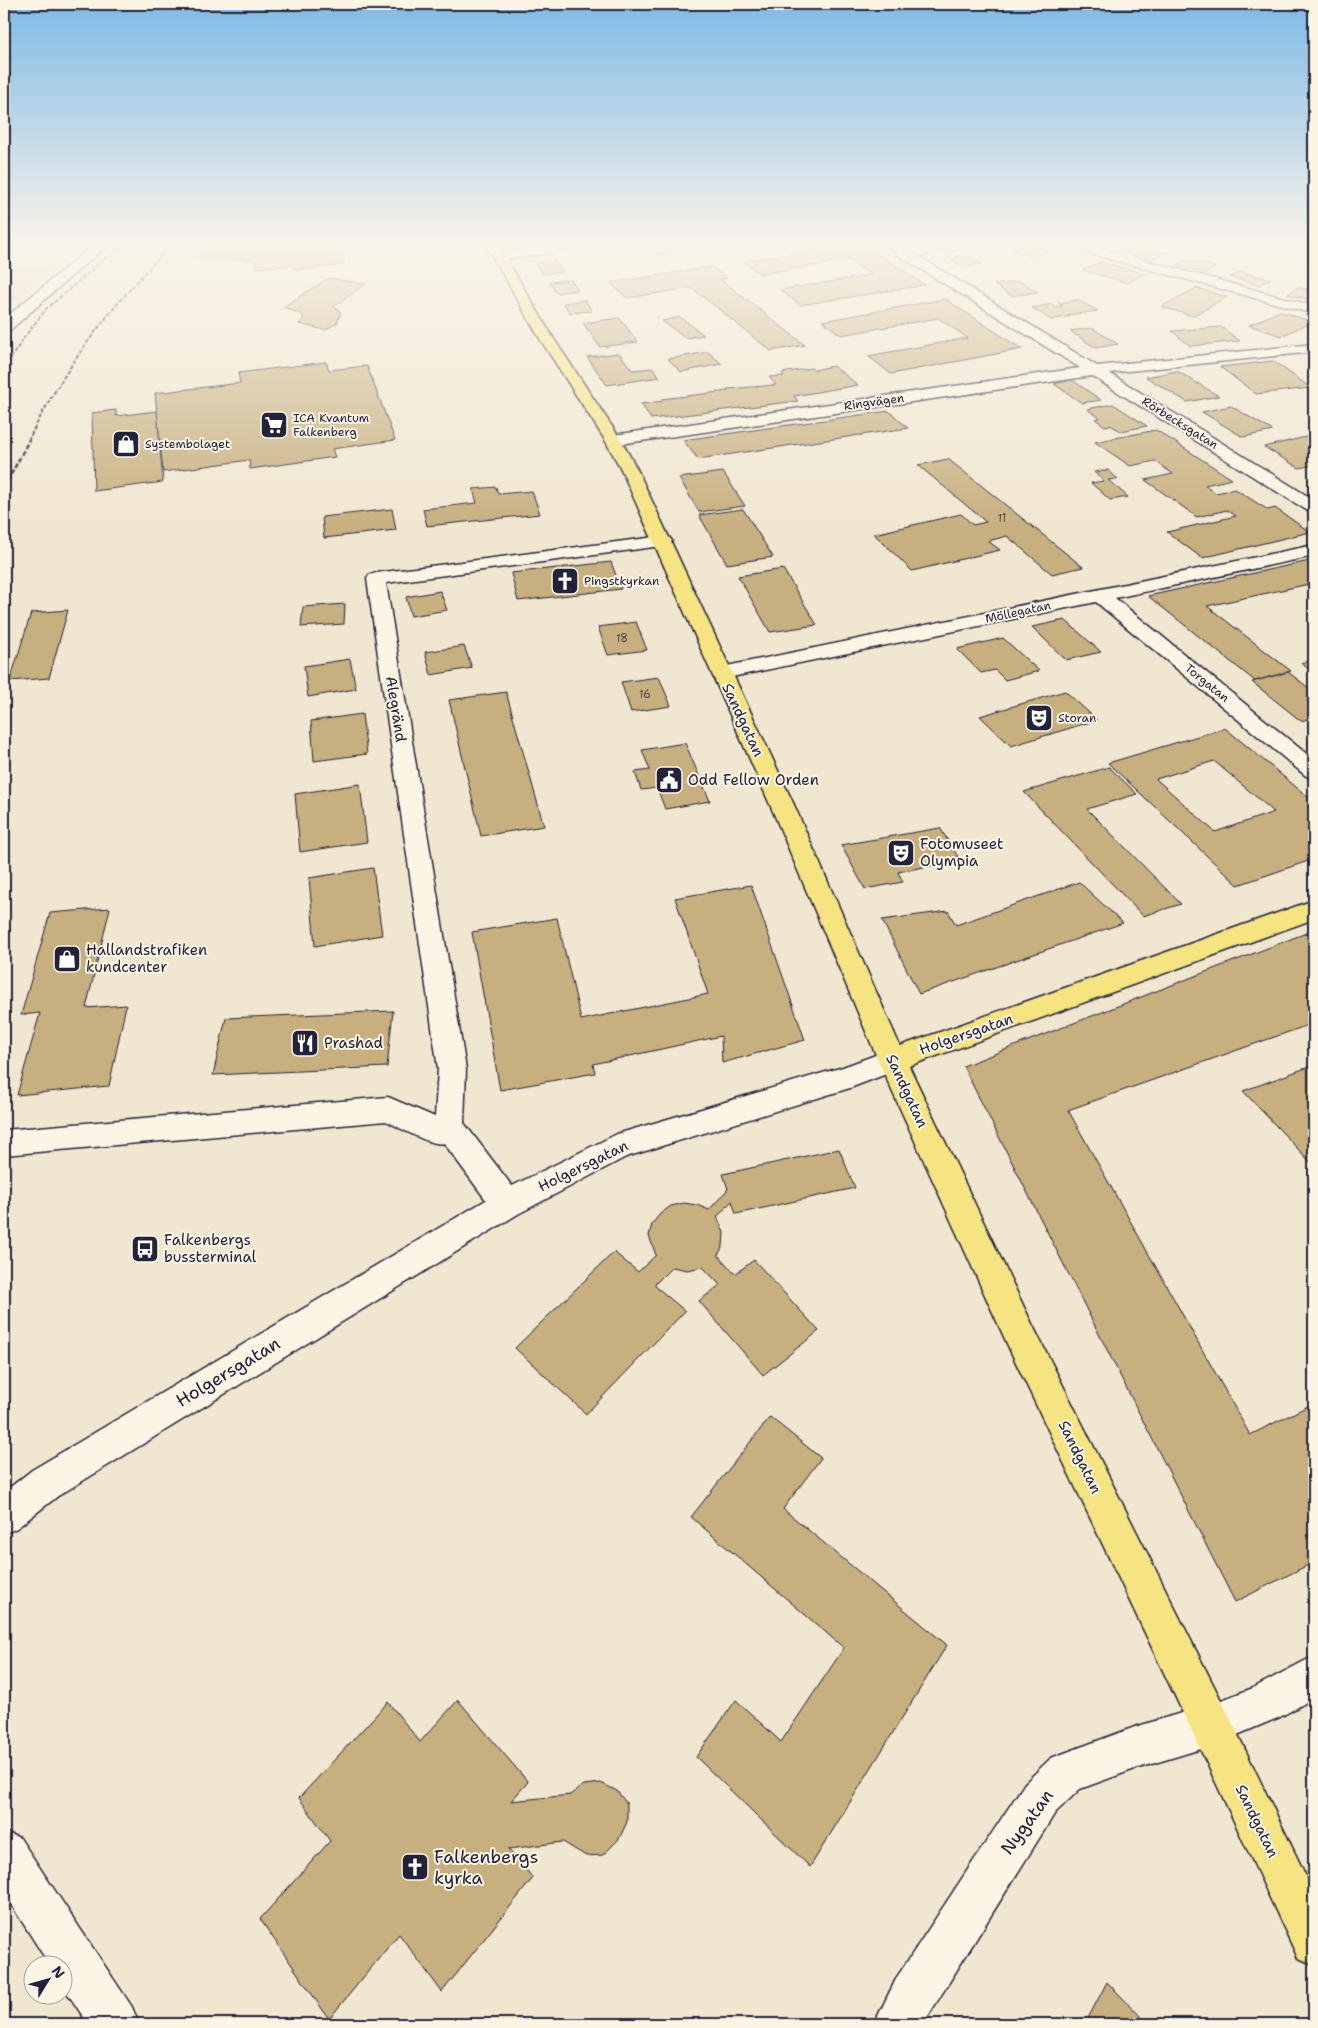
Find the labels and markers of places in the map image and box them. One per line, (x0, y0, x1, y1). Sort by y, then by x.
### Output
supermarket icon: ICA Kvantum Falkenberg (259, 410, 289, 440)
place label: ICA Kvantum Falkenberg (293, 410, 369, 440)
shop icon: Systembolaget (111, 429, 141, 459)
place label: Systembolaget (145, 436, 230, 452)
church icon: Pingstkyrkan (550, 566, 580, 596)
place label: Pingstkyrkan (584, 573, 659, 589)
theatre icon: Storan (1024, 703, 1054, 733)
place label: Storan (1058, 710, 1096, 726)
public building icon: Odd Fellow Orden (654, 765, 684, 795)
place label: Odd Fellow Orden (688, 770, 819, 790)
place label: Fotomuseet Olympia (920, 834, 1004, 871)
theatre icon: Fotomuseet Olympia (886, 838, 916, 868)
place label: Hallandstrafiken kundcenter (86, 940, 207, 977)
shop icon: Hallandstrafiken kundcenter (52, 944, 82, 974)
restaurant icon: Prashad (290, 1028, 320, 1058)
place label: Prashad (324, 1033, 383, 1053)
place label: Falkenbergs bussterminal (164, 1230, 257, 1267)
bus stop icon: Falkenbergs bussterminal (130, 1234, 160, 1264)
place label: Falkenbergs kyrka (434, 1845, 538, 1890)
church icon: Falkenbergs kyrka (400, 1852, 430, 1882)

